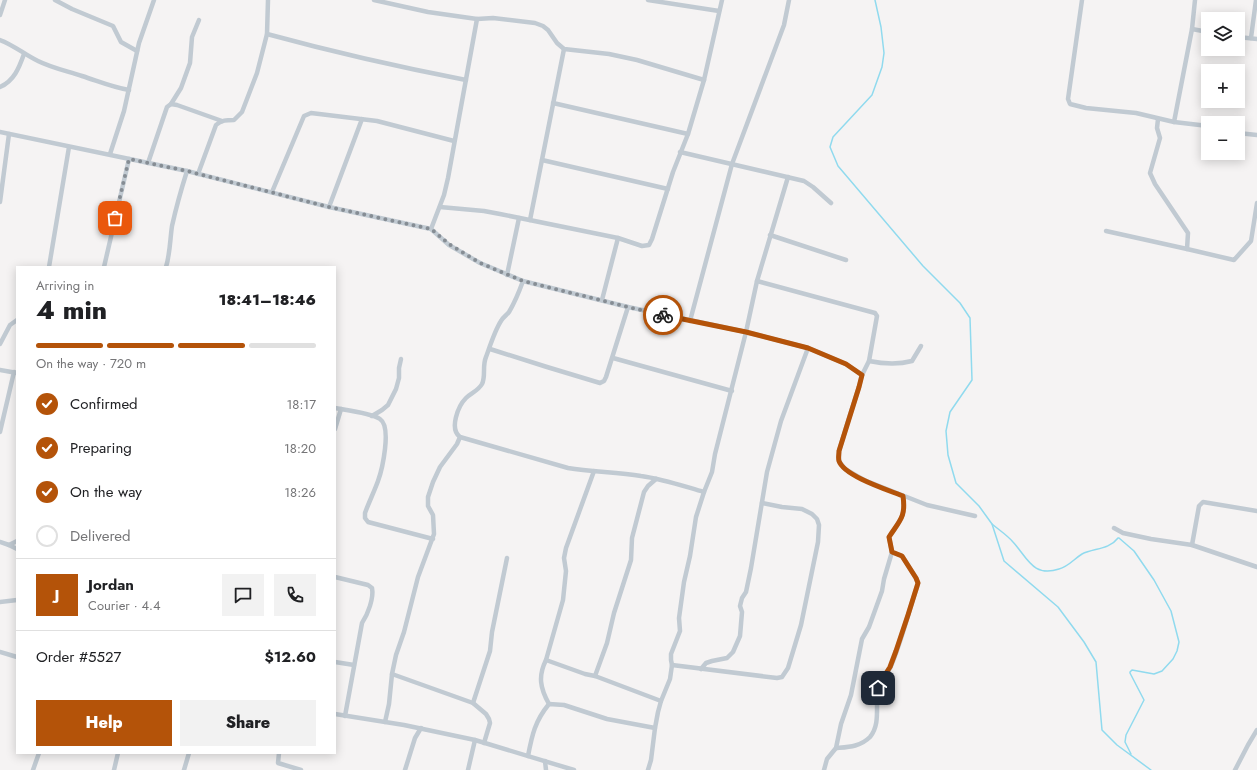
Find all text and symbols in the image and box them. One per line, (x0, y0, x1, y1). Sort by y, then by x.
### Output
map controls (1201, 12, 1245, 160)
button: layers (1201, 12, 1245, 56)
button: + (1201, 64, 1245, 108)
button: − (1201, 116, 1245, 160)
pin (98, 201, 132, 235)
icon: bag (104, 207, 126, 229)
text: Arriving in (36, 276, 94, 295)
text: 18:41–18:46 (219, 289, 316, 311)
text: 4 min (36, 291, 107, 329)
courier (643, 295, 683, 335)
icon: bike (652, 304, 674, 326)
text: On the way · 720 m (36, 354, 146, 373)
icon: check (36, 393, 58, 415)
text: Confirmed (70, 393, 138, 415)
text: 18:17 (286, 395, 316, 414)
icon: check (36, 437, 58, 459)
text: Preparing (70, 437, 132, 459)
text: 18:20 (284, 439, 316, 458)
icon: check (36, 481, 58, 503)
text: On the way (70, 481, 142, 503)
text: 18:26 (284, 483, 316, 502)
text: Delivered (70, 525, 131, 547)
text: Jordan (88, 574, 134, 596)
button: chat (222, 574, 264, 616)
button: phone (274, 574, 316, 616)
text: J (55, 584, 59, 606)
text: Courier · 4.4 (88, 596, 161, 615)
text: Order #5527 (36, 646, 121, 668)
text: $12.60 (264, 646, 316, 668)
pin (861, 671, 895, 705)
icon: home (867, 677, 889, 699)
button: Help (36, 700, 172, 746)
button: Share (180, 700, 316, 746)

